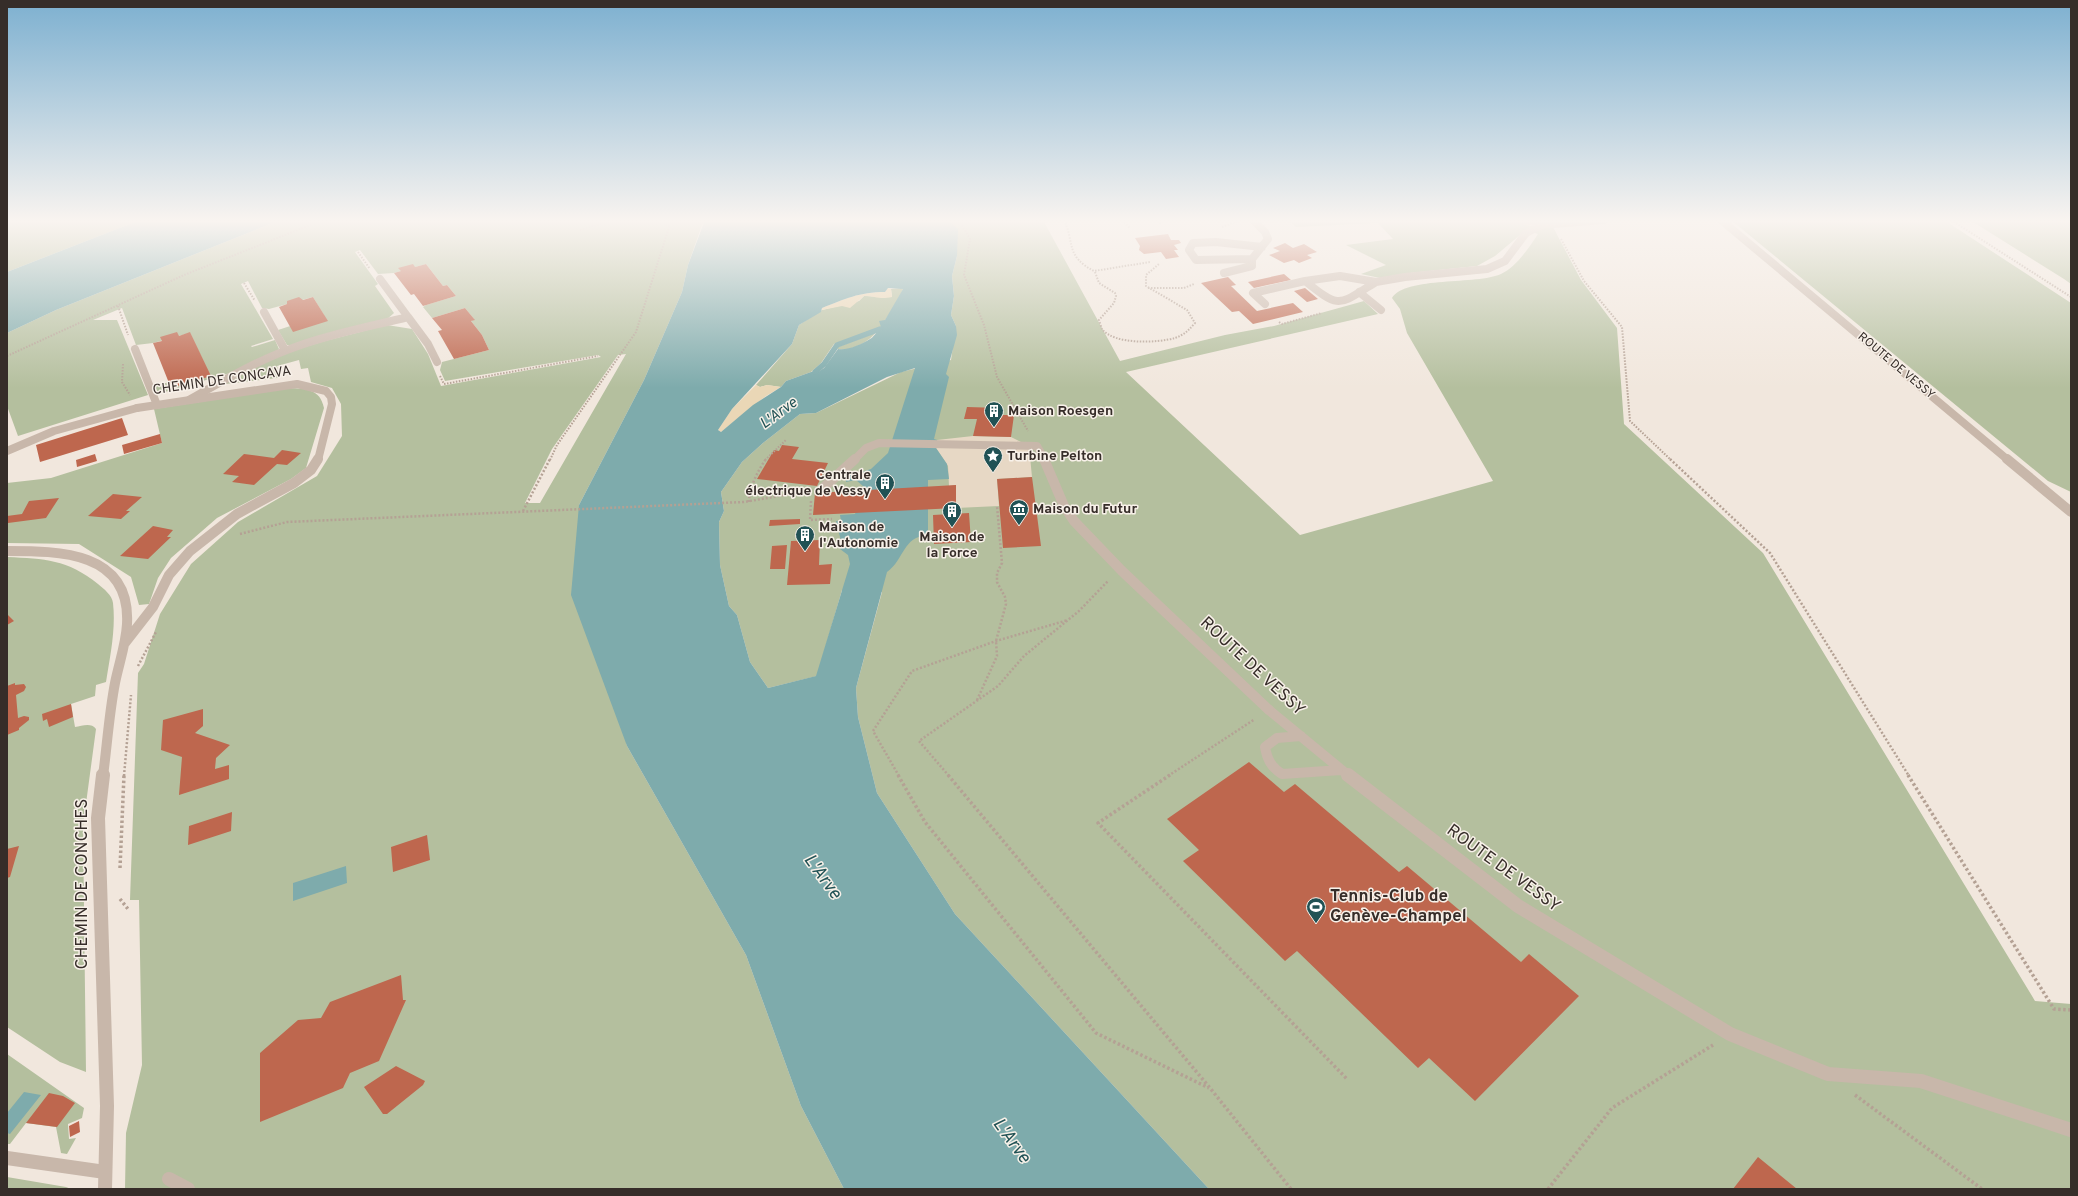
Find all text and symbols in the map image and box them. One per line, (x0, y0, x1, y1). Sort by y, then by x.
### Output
street label: ROUTE DE VESSY (1854, 329, 1938, 403)
street label: CHEMIN DE CONCAVA (152, 363, 292, 399)
water label: L'Arve (756, 394, 802, 434)
building icon: Maison Roesgen (983, 400, 1005, 428)
place label: Maison Roesgen (1008, 403, 1113, 420)
place icon: Turbine Pelton (982, 445, 1004, 473)
place label: Turbine Pelton (1007, 448, 1102, 465)
place label: Centrale électrique de Vessy (745, 467, 871, 500)
building icon: Centrale électrique de Vessy (874, 472, 896, 500)
museum icon: Maison du Futur (1008, 498, 1030, 526)
building icon: Maison de la Force (941, 500, 963, 528)
place label: Maison du Futur (1033, 501, 1137, 518)
place label: Maison de l'Autonomie (819, 519, 898, 552)
building icon: Maison de l'Autonomie (794, 524, 816, 552)
place label: Maison de la Force (919, 529, 985, 562)
street label: ROUTE DE VESSY (1195, 613, 1309, 721)
street label: CHEMIN DE CONCHES (72, 799, 94, 969)
street label: ROUTE DE VESSY (1442, 820, 1565, 918)
water label: L'Arve (798, 850, 846, 905)
place label: Tennis-Club de Genève-Champel (1330, 886, 1467, 928)
sports icon: Tennis-Club de Genève-Champel (1305, 896, 1327, 924)
water label: L'Arve (987, 1114, 1035, 1169)

